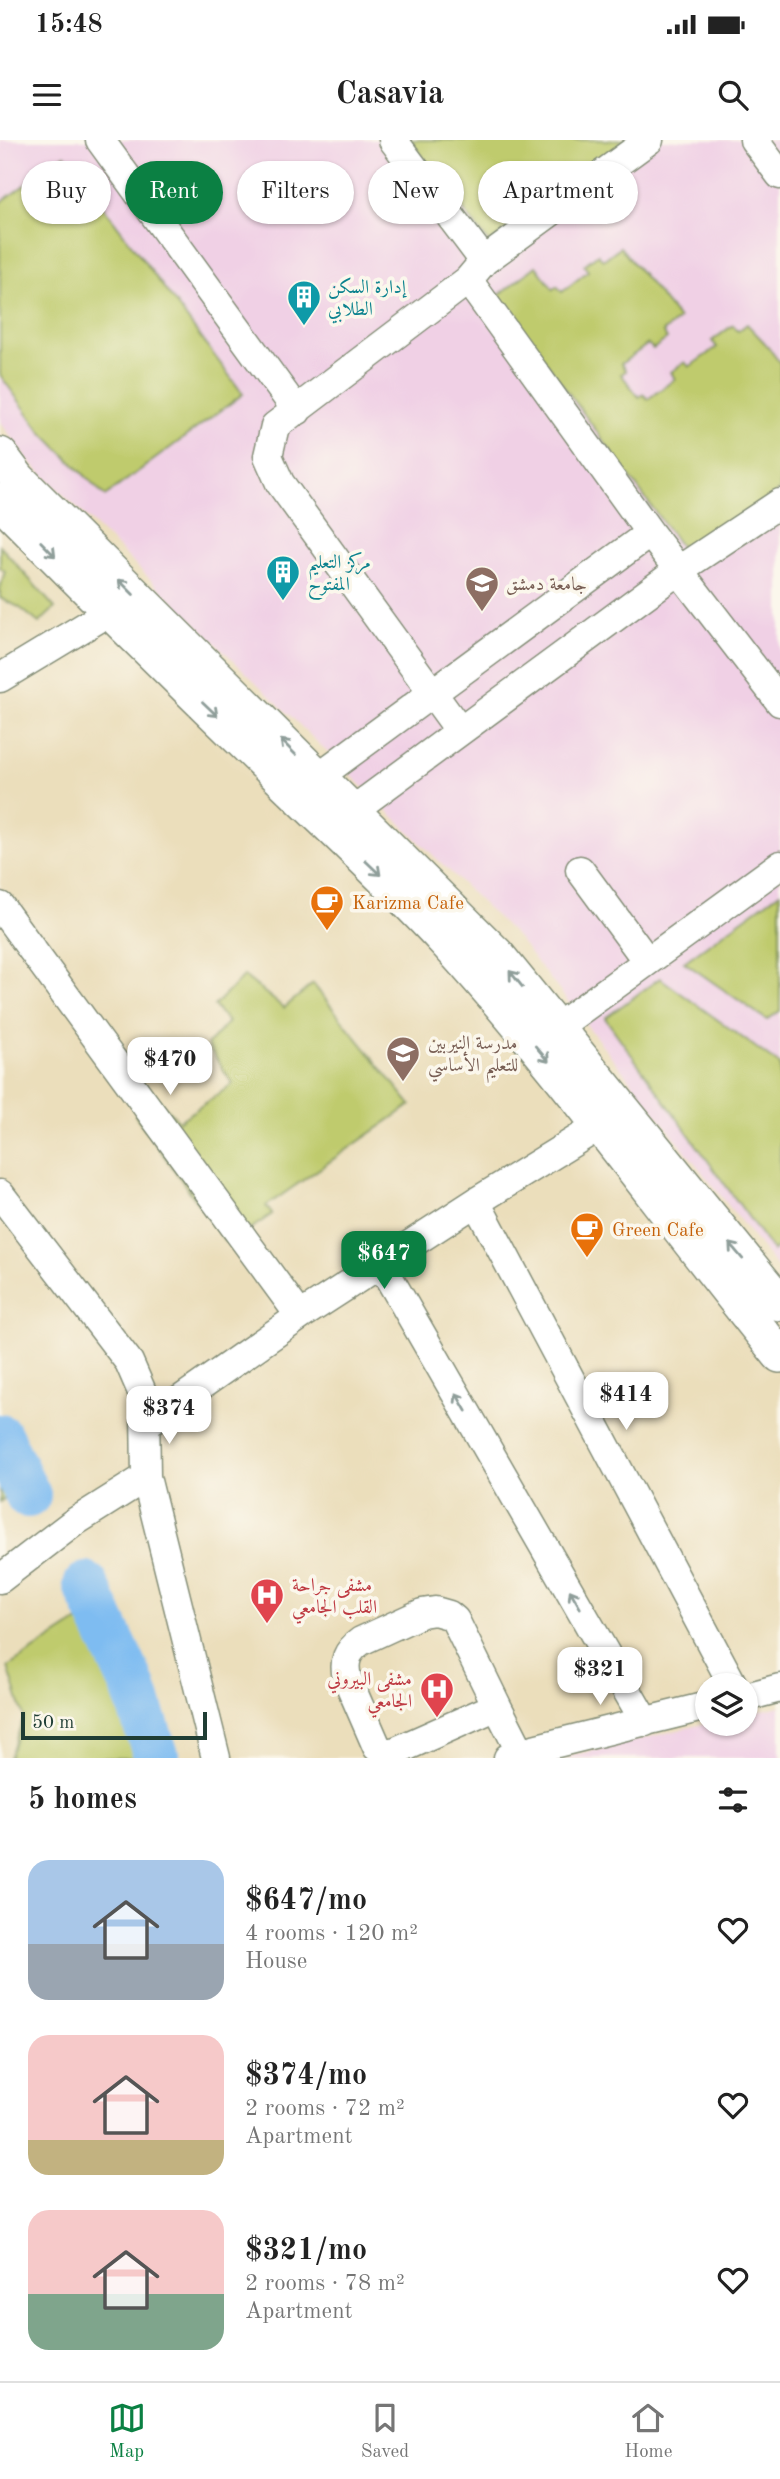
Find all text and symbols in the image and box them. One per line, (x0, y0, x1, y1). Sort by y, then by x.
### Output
text: 15:48 (35, 12, 103, 38)
icon: menu (28, 76, 66, 114)
icon: search (714, 76, 752, 114)
text: Casavia (336, 79, 444, 111)
chip: Buy (21, 161, 111, 224)
chip: Rent (125, 161, 223, 224)
chip: Filters (237, 161, 354, 224)
chip: New (368, 161, 464, 224)
chip: Apartment (478, 161, 638, 224)
place label: إدارة السكن الطلابي (328, 277, 408, 324)
building icon: إدارة السكن الطلابي (285, 278, 323, 327)
one-way arrow (39, 541, 56, 558)
place label: مركز التعليم المفتوح (308, 552, 371, 601)
building icon: مركز التعليم المفتوح (264, 553, 302, 602)
school or university icon: جامعة دمشق (463, 564, 501, 613)
place label: جامعة دمشق (506, 576, 587, 596)
one-way arrow (118, 578, 135, 595)
one-way arrow (201, 701, 218, 718)
one-way arrow (279, 739, 296, 756)
one-way arrow (364, 859, 381, 876)
cafe icon: Karizma Cafe (308, 883, 346, 932)
place label: Karizma Cafe (352, 895, 464, 914)
one-way arrow (509, 970, 524, 988)
school or university icon: مدرسة النيربين للتعليم الأساسي (384, 1034, 422, 1083)
place label: مدرسة النيربين للتعليم الأساسي (428, 1035, 518, 1084)
pin: $470 (129, 1038, 211, 1097)
one-way arrow (534, 1045, 550, 1063)
text: $470 (143, 1048, 197, 1071)
cafe icon: Green Cafe (568, 1210, 606, 1259)
place label: Green Cafe (612, 1222, 704, 1241)
pin: $647 (343, 1232, 425, 1291)
text: $647 (357, 1242, 411, 1265)
one-way arrow (729, 1242, 744, 1260)
pin: $414 (585, 1372, 667, 1432)
text: $414 (599, 1383, 653, 1406)
pin: $374 (128, 1386, 210, 1446)
one-way arrow (454, 1392, 468, 1412)
text: $374 (142, 1397, 196, 1420)
hospital icon: مشفى جراحة القلب الجامعي (248, 1576, 286, 1625)
place label: مشفى جراحة القلب الجامعي (292, 1577, 377, 1624)
one-way arrow (567, 1589, 581, 1609)
pin: $321 (559, 1648, 641, 1707)
text: $321 (573, 1658, 627, 1681)
hospital icon: مشفى البيروني الجامعي (418, 1670, 456, 1719)
place label: مشفى البيروني الجامعي (327, 1671, 412, 1718)
map controls (695, 1673, 758, 1736)
button: layers (695, 1673, 758, 1736)
scale bar (21, 1709, 206, 1741)
text: 50 m (32, 1714, 74, 1733)
icon: filters (714, 1781, 752, 1819)
text: 5 homes (28, 1785, 137, 1815)
text: $647/mo (245, 1886, 367, 1916)
icon: home (84, 1888, 168, 1972)
icon: heart (714, 1911, 752, 1949)
text: 4 rooms · 120 m² (245, 1922, 418, 1945)
text: House (245, 1950, 307, 1973)
text: $374/mo (245, 2061, 367, 2091)
icon: home (84, 2063, 168, 2147)
icon: heart (714, 2086, 752, 2124)
text: 2 rooms · 72 m² (245, 2097, 405, 2120)
text: Apartment (245, 2125, 353, 2148)
text: $321/mo (245, 2236, 367, 2266)
icon: home (84, 2238, 168, 2322)
icon: heart (714, 2261, 752, 2299)
text: 2 rooms · 78 m² (245, 2272, 405, 2295)
text: Apartment (245, 2300, 353, 2323)
tab: Map (108, 2399, 146, 2464)
tab: Saved (361, 2399, 409, 2464)
tab: Home (624, 2399, 672, 2464)

